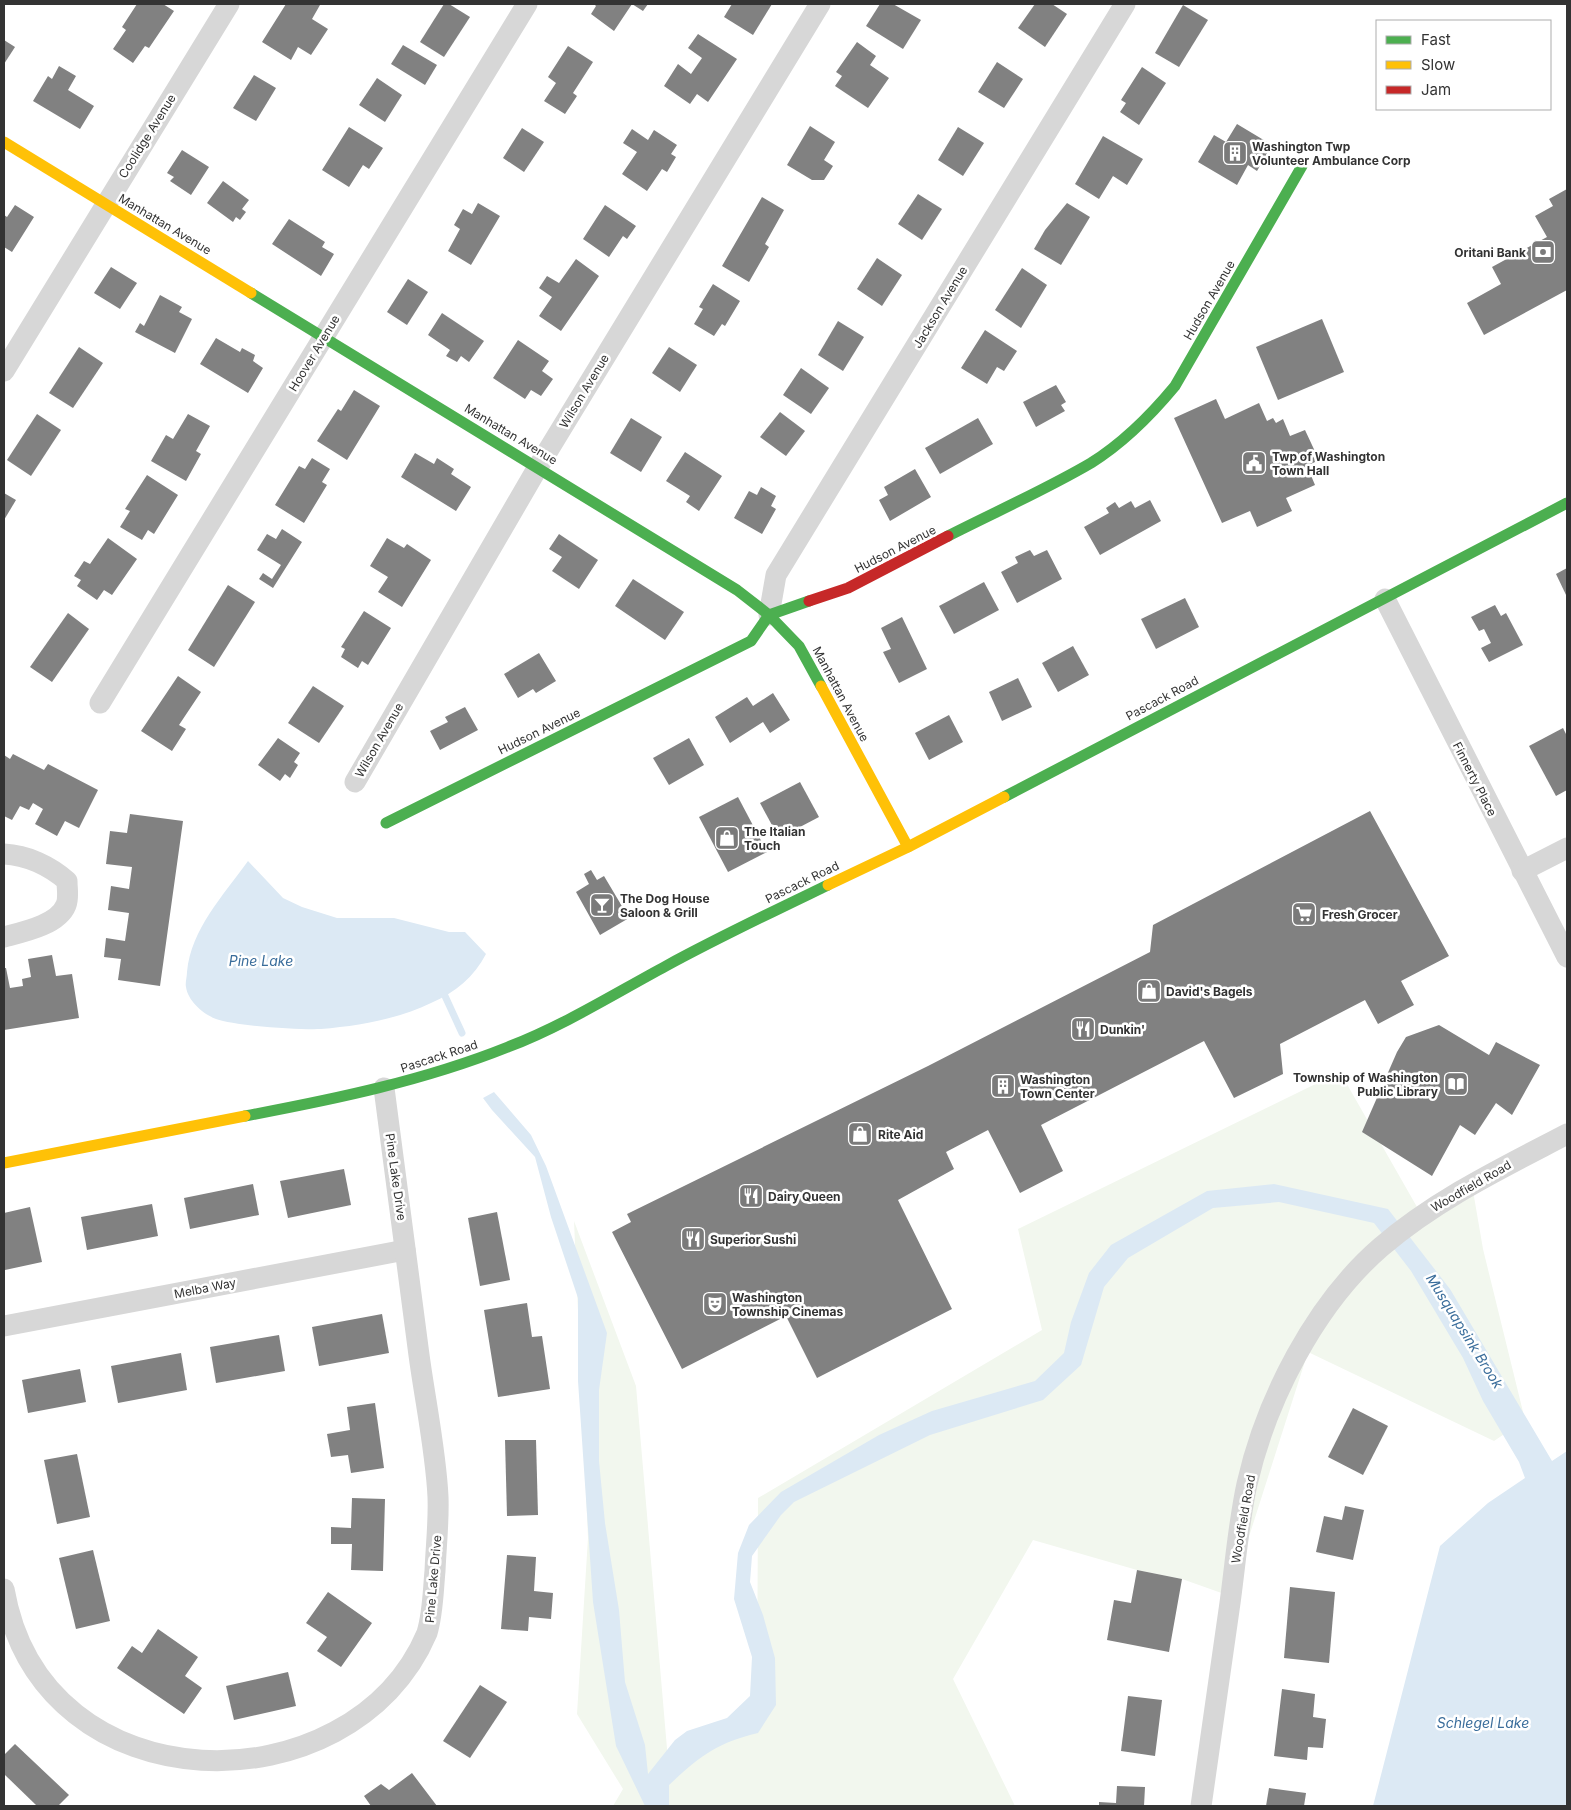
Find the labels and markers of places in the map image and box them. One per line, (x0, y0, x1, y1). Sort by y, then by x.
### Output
place label: Washington Twp Volunteer Ambulance Corp (1252, 139, 1411, 168)
building icon: Washington Twp Volunteer Ambulance Corp (1222, 140, 1248, 166)
bank icon: Oritani Bank (1530, 239, 1556, 265)
place label: Oritani Bank (1454, 245, 1526, 260)
place label: Twp of Washington Town Hall (1272, 449, 1385, 478)
public building icon: Twp of Washington Town Hall (1241, 450, 1267, 476)
place label: The Italian Touch (744, 824, 805, 853)
shop icon: The Italian Touch (714, 825, 740, 851)
place label: The Dog House Saloon & Grill (620, 891, 710, 920)
bar icon: The Dog House Saloon & Grill (589, 892, 615, 918)
supermarket icon: Fresh Grocer (1291, 901, 1317, 927)
place label: Fresh Grocer (1322, 907, 1398, 922)
shop icon: David's Bagels (1136, 978, 1162, 1004)
place label: David's Bagels (1166, 984, 1253, 999)
restaurant icon: Dunkin' (1070, 1016, 1096, 1042)
place label: Dunkin' (1100, 1022, 1145, 1037)
place label: Township of Washington Public Library (1293, 1070, 1439, 1099)
library icon: Township of Washington Public Library (1443, 1071, 1469, 1097)
place label: Washington Town Center (1020, 1072, 1095, 1101)
building icon: Washington Town Center (990, 1073, 1016, 1099)
shop icon: Rite Aid (847, 1121, 873, 1147)
place label: Rite Aid (878, 1127, 923, 1142)
restaurant icon: Dairy Queen (738, 1183, 764, 1209)
place label: Dairy Queen (768, 1189, 841, 1204)
restaurant icon: Superior Sushi (680, 1226, 706, 1252)
place label: Superior Sushi (710, 1232, 796, 1247)
place label: Washington Township Cinemas (732, 1290, 843, 1319)
theatre icon: Washington Township Cinemas (702, 1291, 728, 1317)

